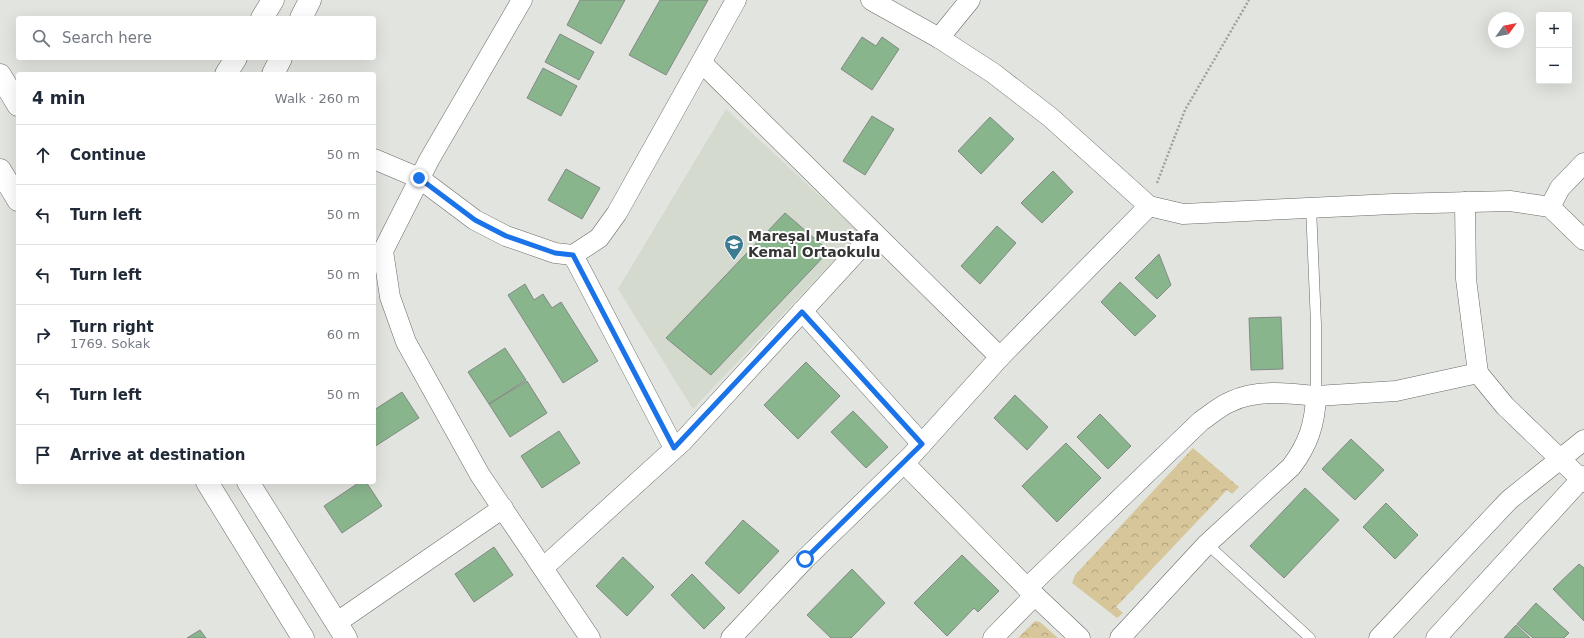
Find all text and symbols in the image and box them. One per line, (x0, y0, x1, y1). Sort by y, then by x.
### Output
north arrow (1488, 12, 1524, 48)
map controls (1536, 12, 1572, 84)
button: + (1536, 12, 1572, 48)
search box (16, 16, 376, 60)
icon: search (30, 27, 52, 49)
text: Search here (62, 29, 152, 47)
button: − (1536, 48, 1572, 84)
text: 4 min (32, 88, 85, 108)
text: Walk · 260 m (275, 91, 360, 106)
icon: ahead (32, 144, 54, 166)
text: Continue (70, 146, 146, 164)
text: 50 m (327, 147, 360, 162)
route end (410, 169, 428, 187)
icon: left (32, 204, 54, 226)
text: Turn left (70, 206, 142, 224)
text: 50 m (327, 207, 360, 222)
place label: Mareşal Mustafa Kemal Ortaokulu (748, 228, 880, 260)
school or university icon: Mareşal Mustafa Kemal Ortaokulu (723, 233, 745, 261)
icon: left (32, 264, 54, 286)
text: Turn left (70, 266, 142, 284)
text: 50 m (327, 267, 360, 282)
text: Turn right (70, 318, 154, 336)
icon: right (32, 324, 54, 346)
text: 60 m (327, 327, 360, 342)
text: 1769. Sokak (70, 336, 150, 351)
icon: left (32, 384, 54, 406)
text: Turn left (70, 386, 142, 404)
text: 50 m (327, 387, 360, 402)
icon: arrive (32, 444, 54, 466)
text: Arrive at destination (70, 446, 245, 464)
route start (796, 550, 814, 568)

